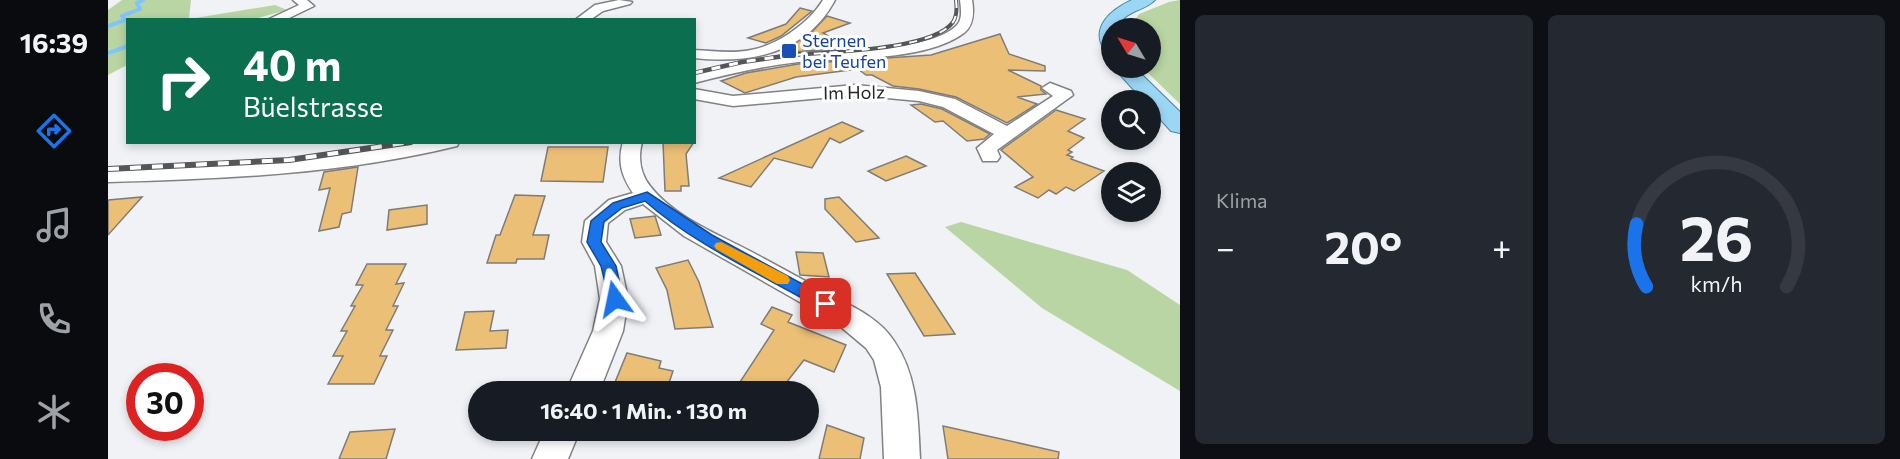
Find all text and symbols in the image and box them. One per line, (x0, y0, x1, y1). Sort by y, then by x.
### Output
north arrow (1101, 18, 1161, 78)
map controls (1101, 18, 1161, 222)
text: 16:39 (20, 26, 88, 59)
place label: Sternen bei Teufen (802, 29, 886, 72)
text: 40 m (243, 38, 341, 90)
icon: right (144, 42, 222, 120)
marker: Sternen bei Teufen (780, 42, 798, 60)
street label: Im Holz (823, 80, 885, 104)
text: Büelstrasse (243, 90, 383, 123)
button: search (1101, 90, 1161, 150)
icon: directions (33, 110, 75, 152)
button: layers (1101, 162, 1161, 222)
text: Klima (1216, 188, 1268, 212)
text: 26 (1679, 198, 1753, 274)
icon: music (33, 204, 75, 246)
text: 20° (1325, 218, 1402, 273)
text: − (1216, 226, 1235, 267)
text: + (1492, 226, 1512, 267)
position arrow (583, 267, 647, 331)
text: km/h (1690, 270, 1742, 296)
pin (800, 278, 851, 329)
icon: arrive (809, 287, 842, 320)
icon: phone (33, 298, 75, 340)
speed limit sign: 30 (126, 363, 204, 441)
icon: climate (33, 391, 75, 433)
text: 16:40 · 1 Min. · 130 m (540, 397, 747, 424)

